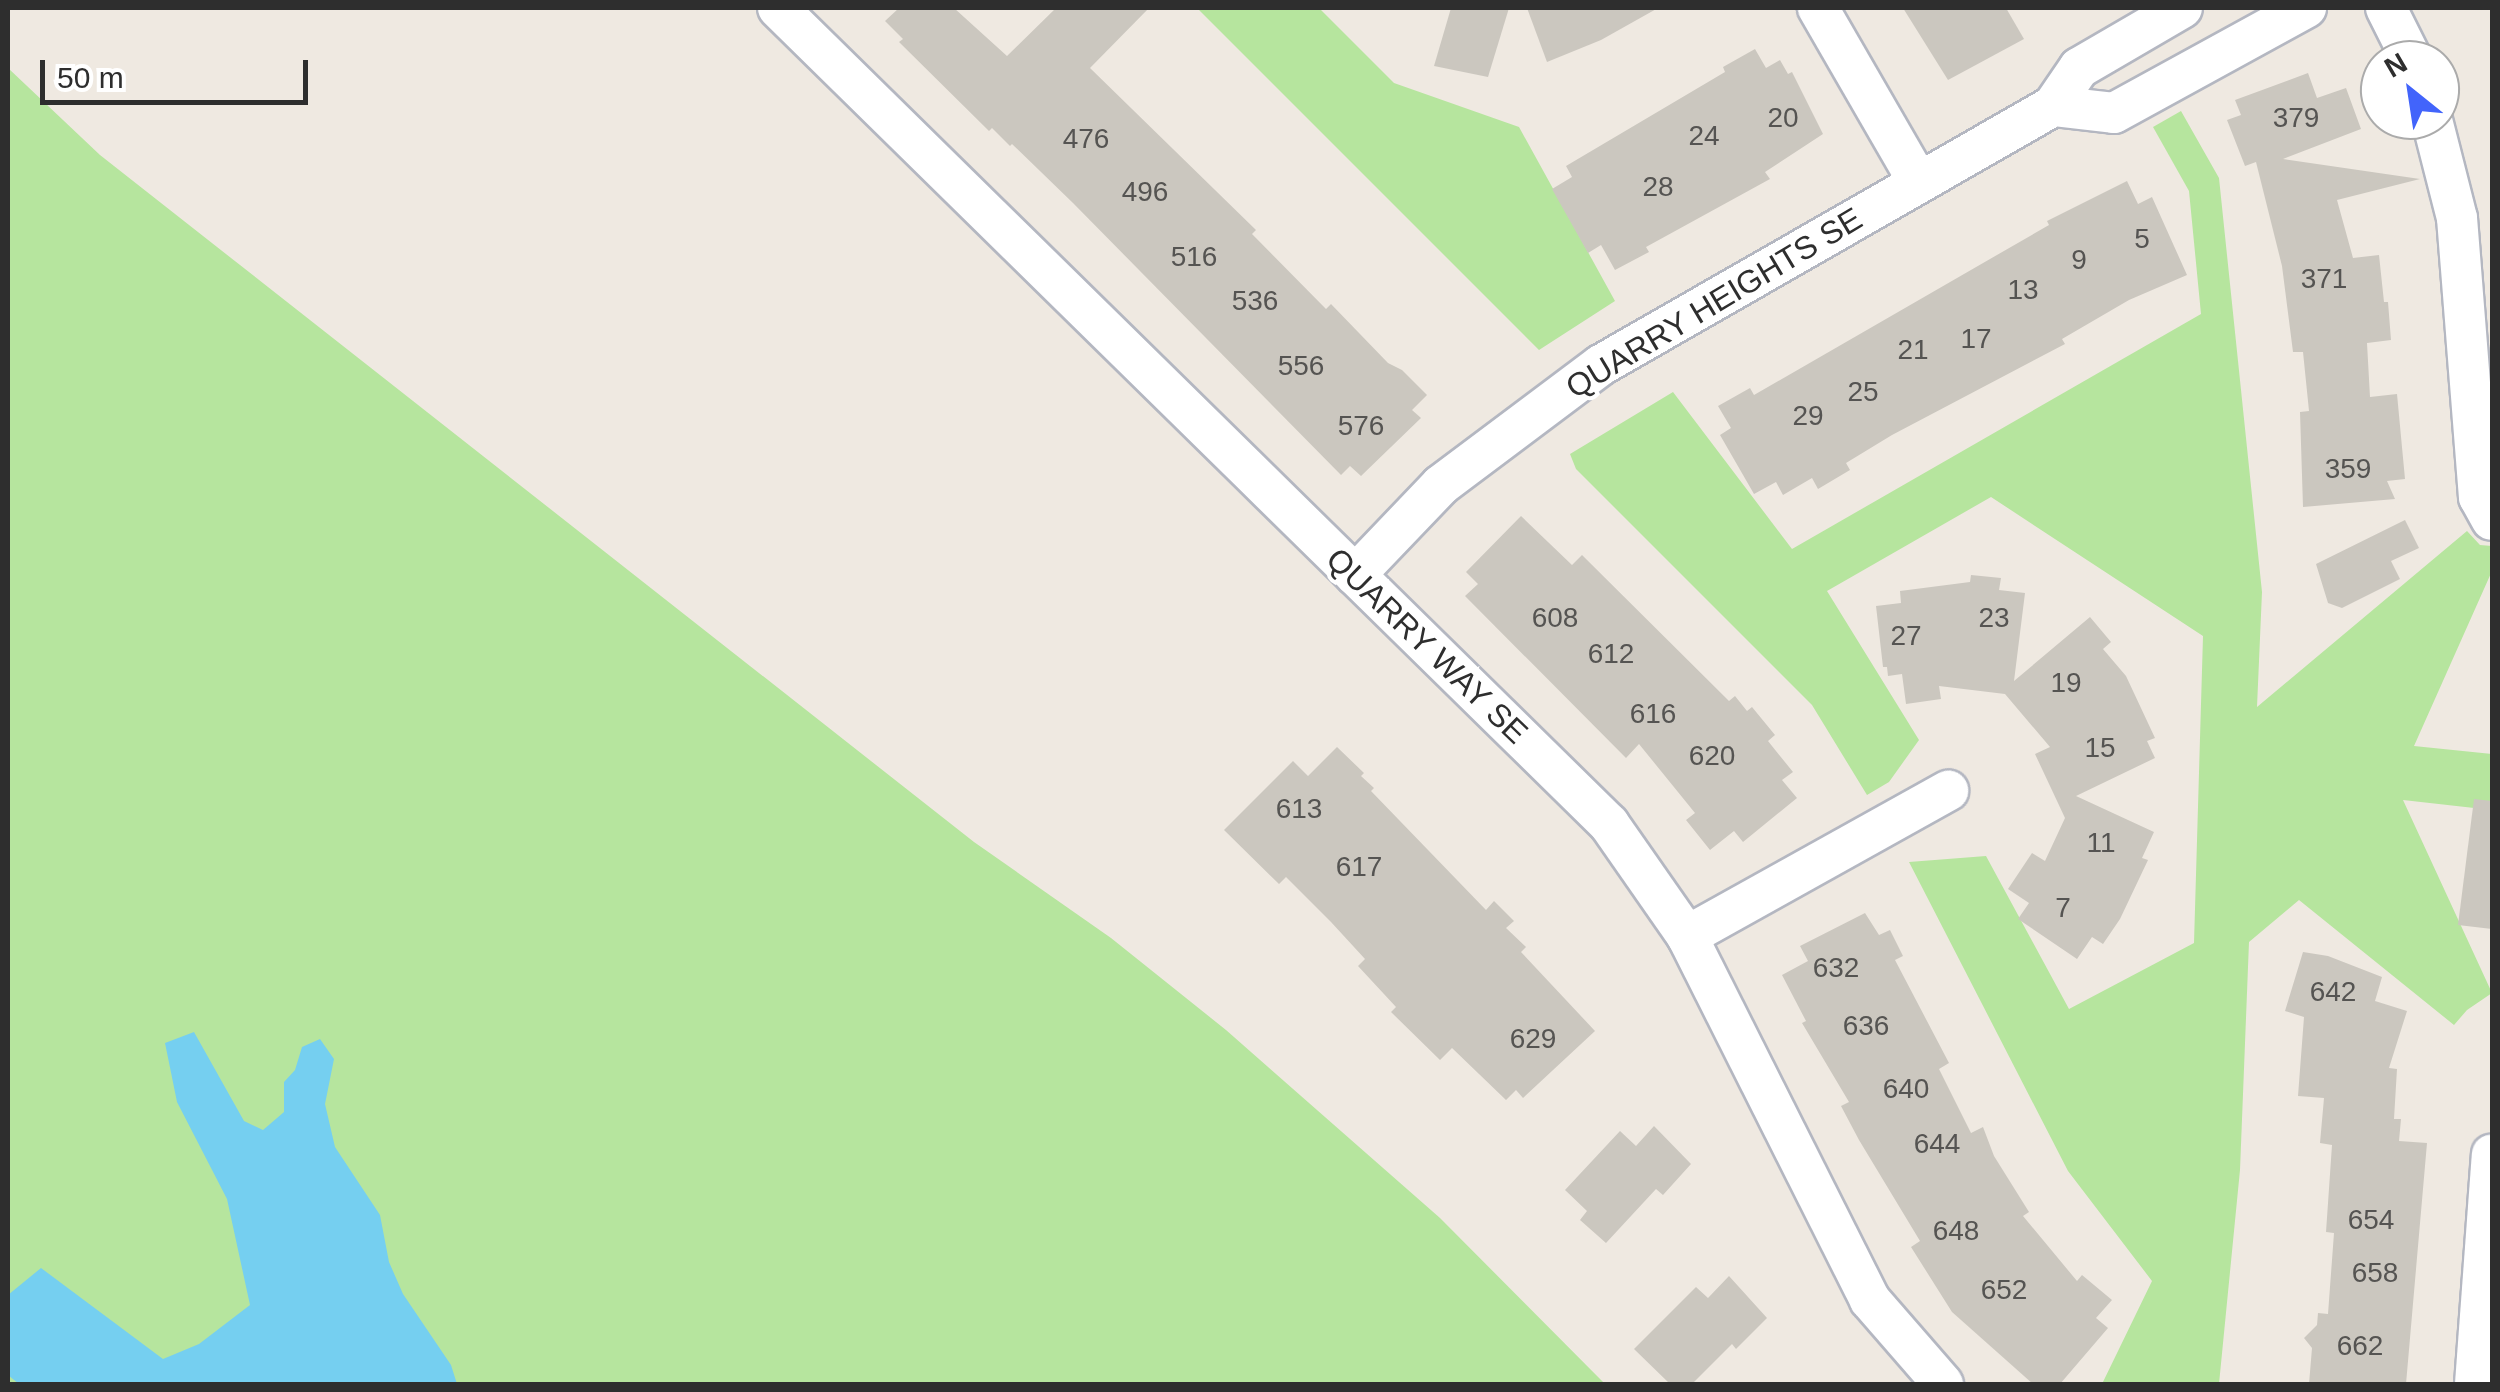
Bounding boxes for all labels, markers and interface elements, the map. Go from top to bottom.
scale bar [45,40,312,102]
north arrow [2360,40,2460,140]
text: N [2379,47,2412,84]
text: 50 m [57,61,124,94]
house number: 20 [1767,101,1799,135]
house number: 379 [2273,101,2319,135]
house number: 24 [1688,119,1720,153]
house number: 476 [1063,122,1109,156]
house number: 28 [1642,170,1674,204]
house number: 496 [1122,175,1168,209]
street label: QUARRY HEIGHTS SE [1559,199,1869,407]
house number: 5 [2134,222,2150,256]
house number: 516 [1171,240,1217,274]
house number: 9 [2071,243,2087,277]
house number: 371 [2301,262,2347,296]
house number: 13 [2007,273,2039,307]
house number: 536 [1232,284,1278,318]
house number: 17 [1960,322,1992,356]
house number: 21 [1897,333,1929,367]
house number: 556 [1278,349,1324,383]
house number: 25 [1847,375,1879,409]
house number: 29 [1792,399,1824,433]
house number: 576 [1338,409,1384,443]
house number: 359 [2325,452,2371,486]
street label: QUARRY WAY SE [1318,540,1536,752]
house number: 608 [1532,601,1578,635]
house number: 23 [1978,601,2010,635]
house number: 27 [1890,619,1922,653]
house number: 612 [1588,637,1634,671]
house number: 19 [2050,666,2082,700]
house number: 616 [1630,697,1676,731]
house number: 15 [2084,731,2116,765]
house number: 620 [1689,739,1735,773]
house number: 613 [1276,792,1322,826]
house number: 11 [2086,826,2116,860]
house number: 617 [1336,850,1382,884]
house number: 7 [2055,891,2071,925]
house number: 632 [1813,951,1859,985]
house number: 642 [2310,975,2356,1009]
house number: 636 [1843,1009,1889,1043]
house number: 629 [1510,1022,1556,1056]
house number: 640 [1883,1072,1929,1106]
house number: 644 [1914,1127,1960,1161]
house number: 654 [2348,1203,2394,1237]
house number: 648 [1933,1214,1979,1248]
house number: 658 [2352,1256,2398,1290]
house number: 652 [1981,1273,2027,1307]
house number: 662 [2337,1329,2383,1363]

